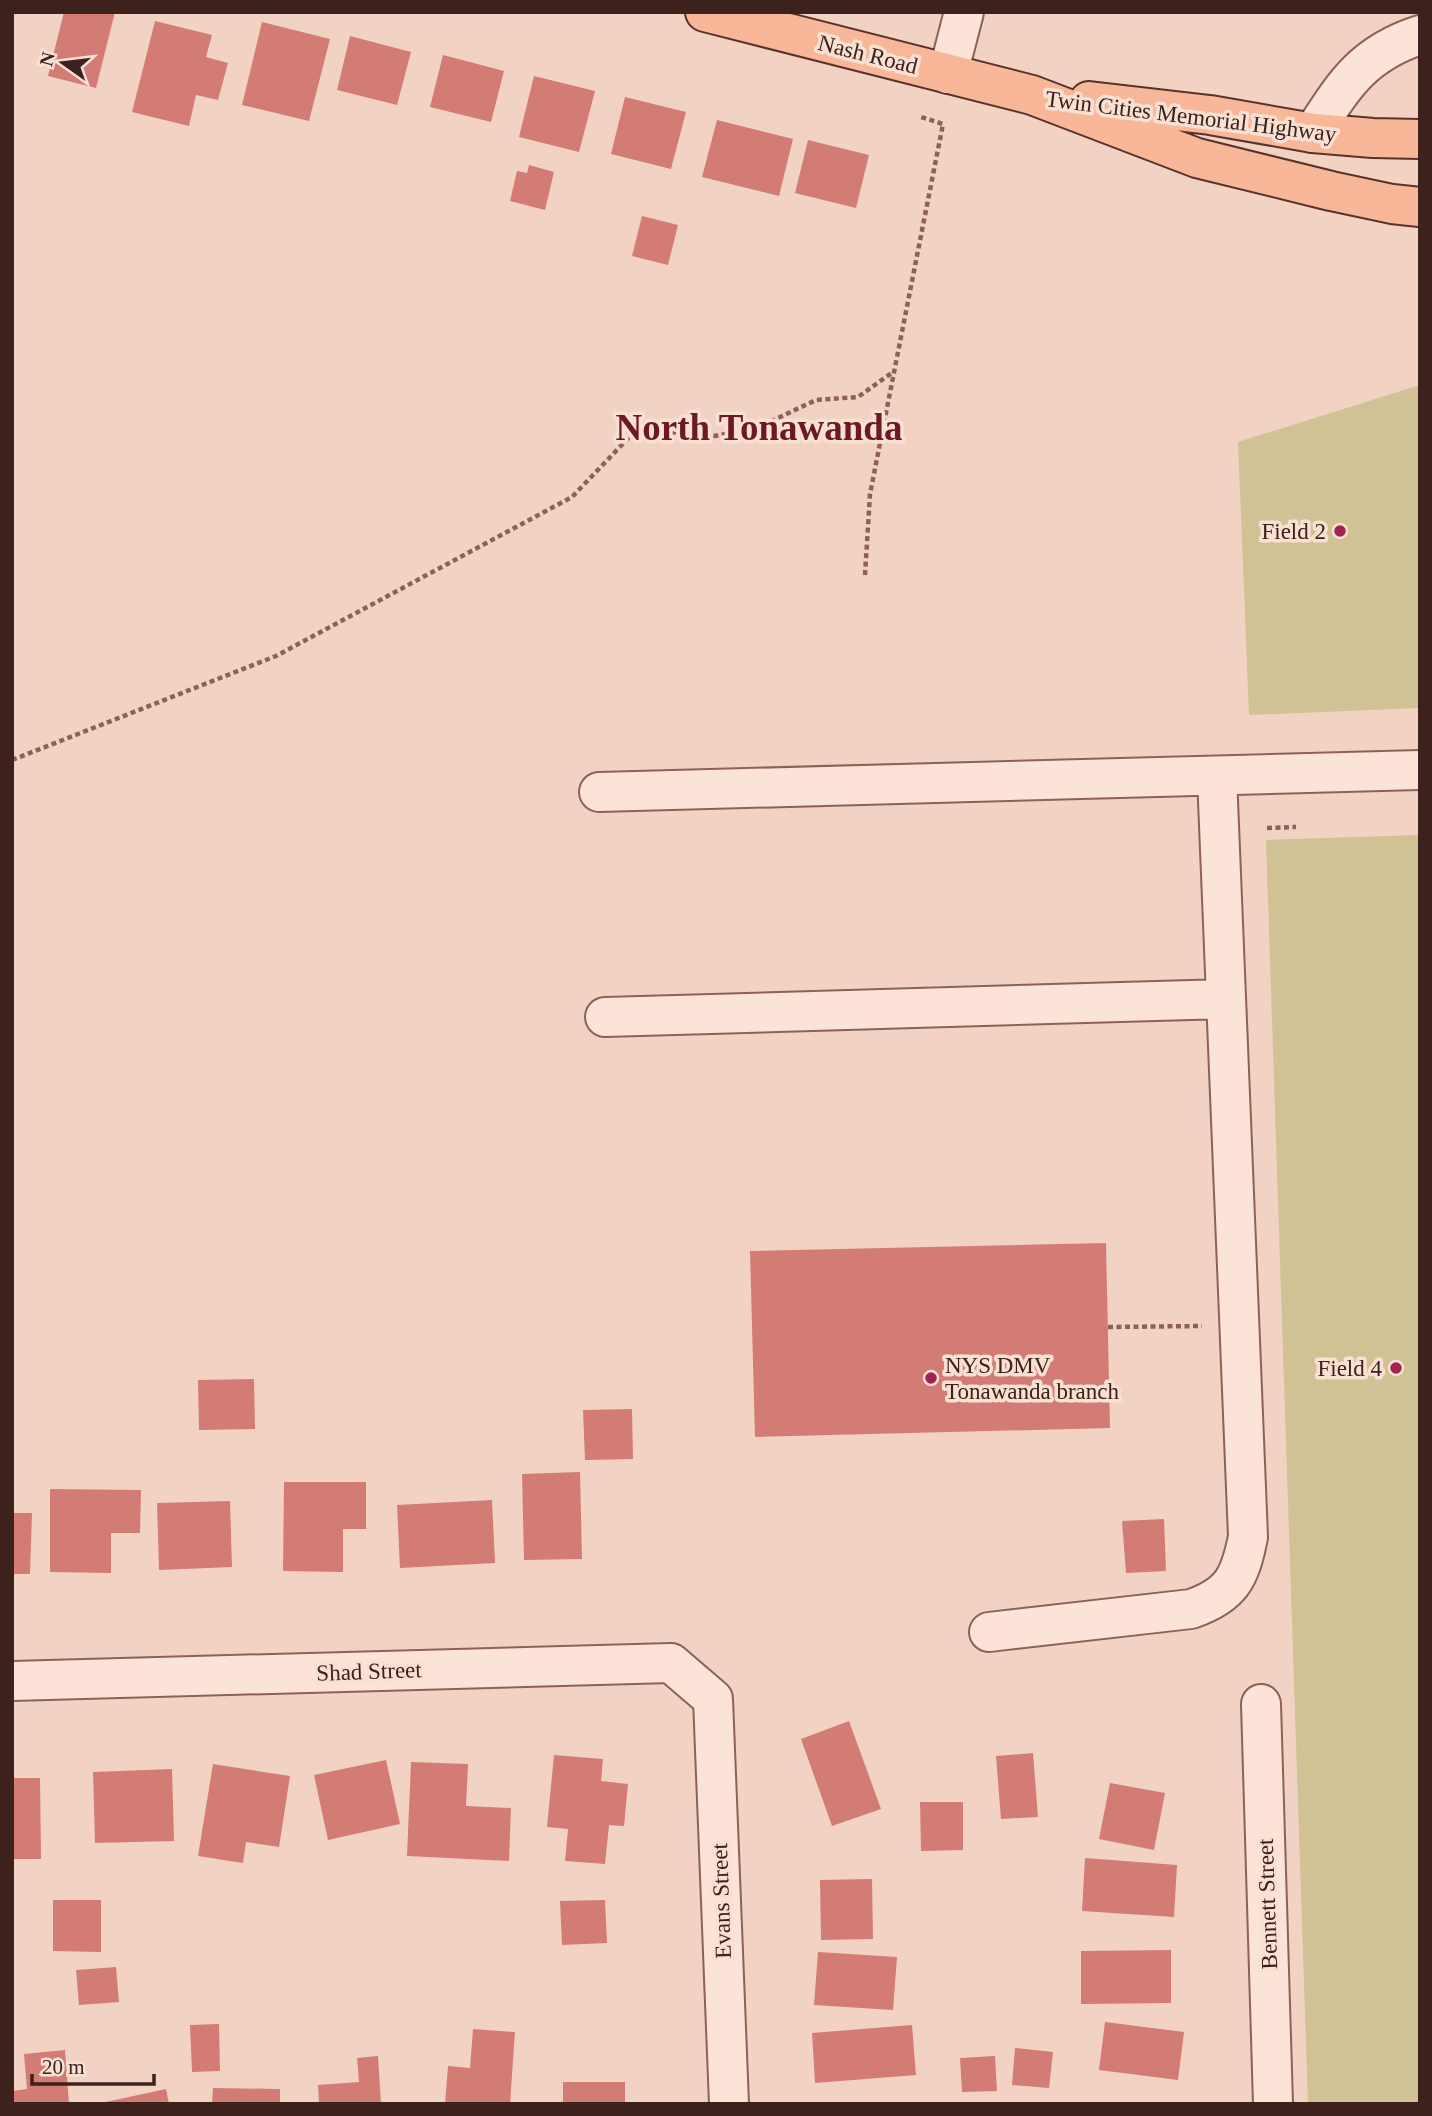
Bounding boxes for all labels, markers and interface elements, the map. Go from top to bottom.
north arrow [28,28,98,98]
street label: Nash Road [816,30,921,79]
text: N [35,50,59,68]
street label: Twin Cities Memorial Highway [1044,86,1338,147]
district label: North Tonawanda [616,407,902,448]
place label: Field 2 [1261,519,1326,544]
marker: Field 2 [1332,523,1348,539]
place label: NYS DMV Tonawanda branch [945,1353,1120,1404]
place label: Field 4 [1317,1356,1382,1381]
marker: Field 4 [1388,1360,1404,1376]
marker: NYS DMV Tonawanda branch [923,1370,939,1386]
street label: Shad Street [316,1657,423,1686]
street label: Bennett Street [1253,1838,1282,1970]
street label: Evans Street [707,1842,736,1959]
scale bar [32,2042,154,2086]
text: 20 m [42,2055,85,2079]

